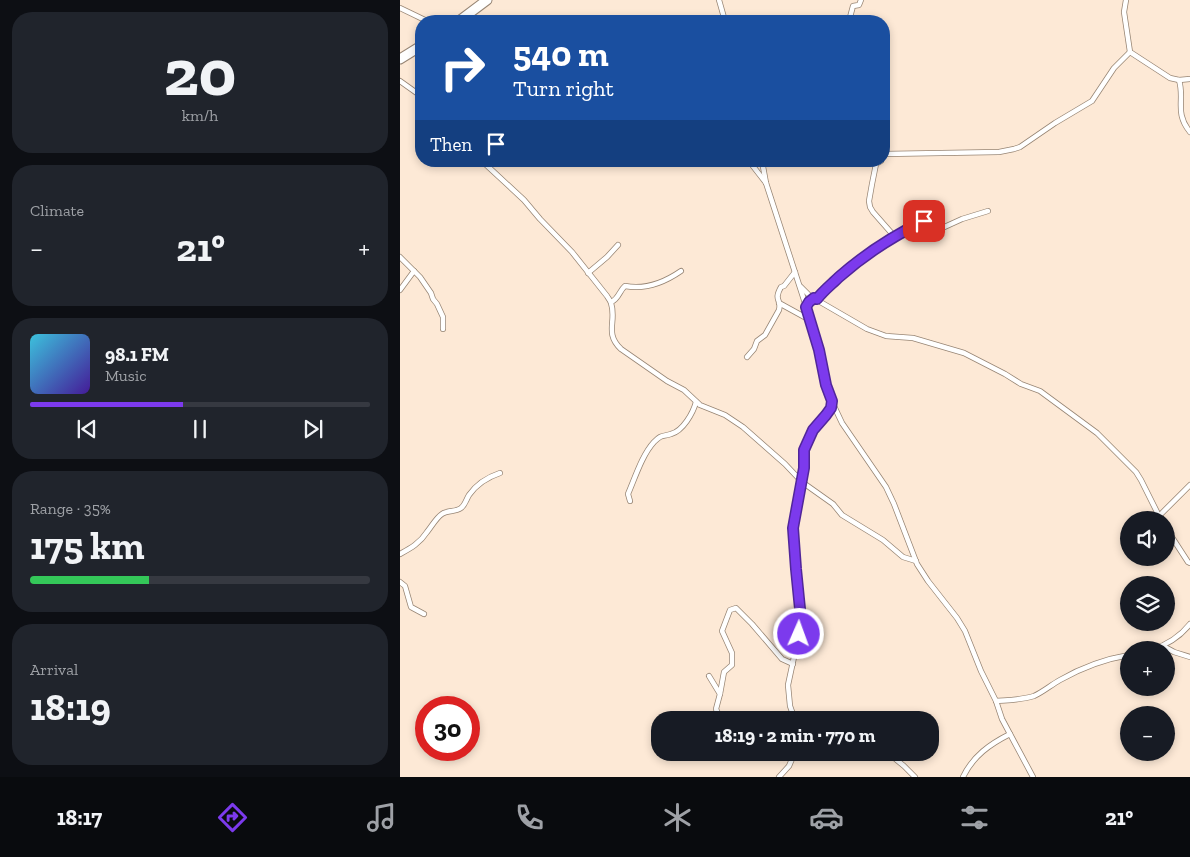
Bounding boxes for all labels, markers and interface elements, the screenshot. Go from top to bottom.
text: 540 m [513,33,609,75]
text: 20 [164,34,236,112]
icon: right [430,35,495,100]
text: Turn right [513,75,614,102]
text: km/h [182,106,218,125]
icon: arrive [482,130,510,158]
text: Then [430,133,472,156]
pin [903,200,945,242]
text: Climate [30,201,84,220]
icon: arrive [910,207,938,235]
text: 21° [176,225,225,271]
text: − [30,232,43,265]
text: + [358,232,370,265]
text: 98.1 FM [105,343,169,366]
text: Music [105,366,147,385]
icon: previous [73,415,101,443]
icon: pause [186,415,214,443]
icon: next [299,415,327,443]
text: Range · 35% [30,499,111,518]
map controls [1120,511,1175,761]
button: sound [1120,511,1175,566]
text: 175 km [30,523,145,569]
button: layers [1120,576,1175,631]
position arrow [772,607,824,659]
button: + [1120,641,1175,696]
text: Arrival [30,660,78,679]
text: 18:19 [30,684,111,730]
speed limit sign: 30 [415,696,480,761]
button: − [1120,706,1175,761]
text: 18:19 · 2 min · 770 m [715,724,875,747]
icon: directions [215,800,250,835]
icon: music [364,800,399,835]
icon: phone [512,800,547,835]
icon: climate [660,800,695,835]
icon: car [809,800,844,835]
icon: filters [957,800,992,835]
text: 18:17 [57,804,102,831]
text: 21° [1105,804,1133,831]

